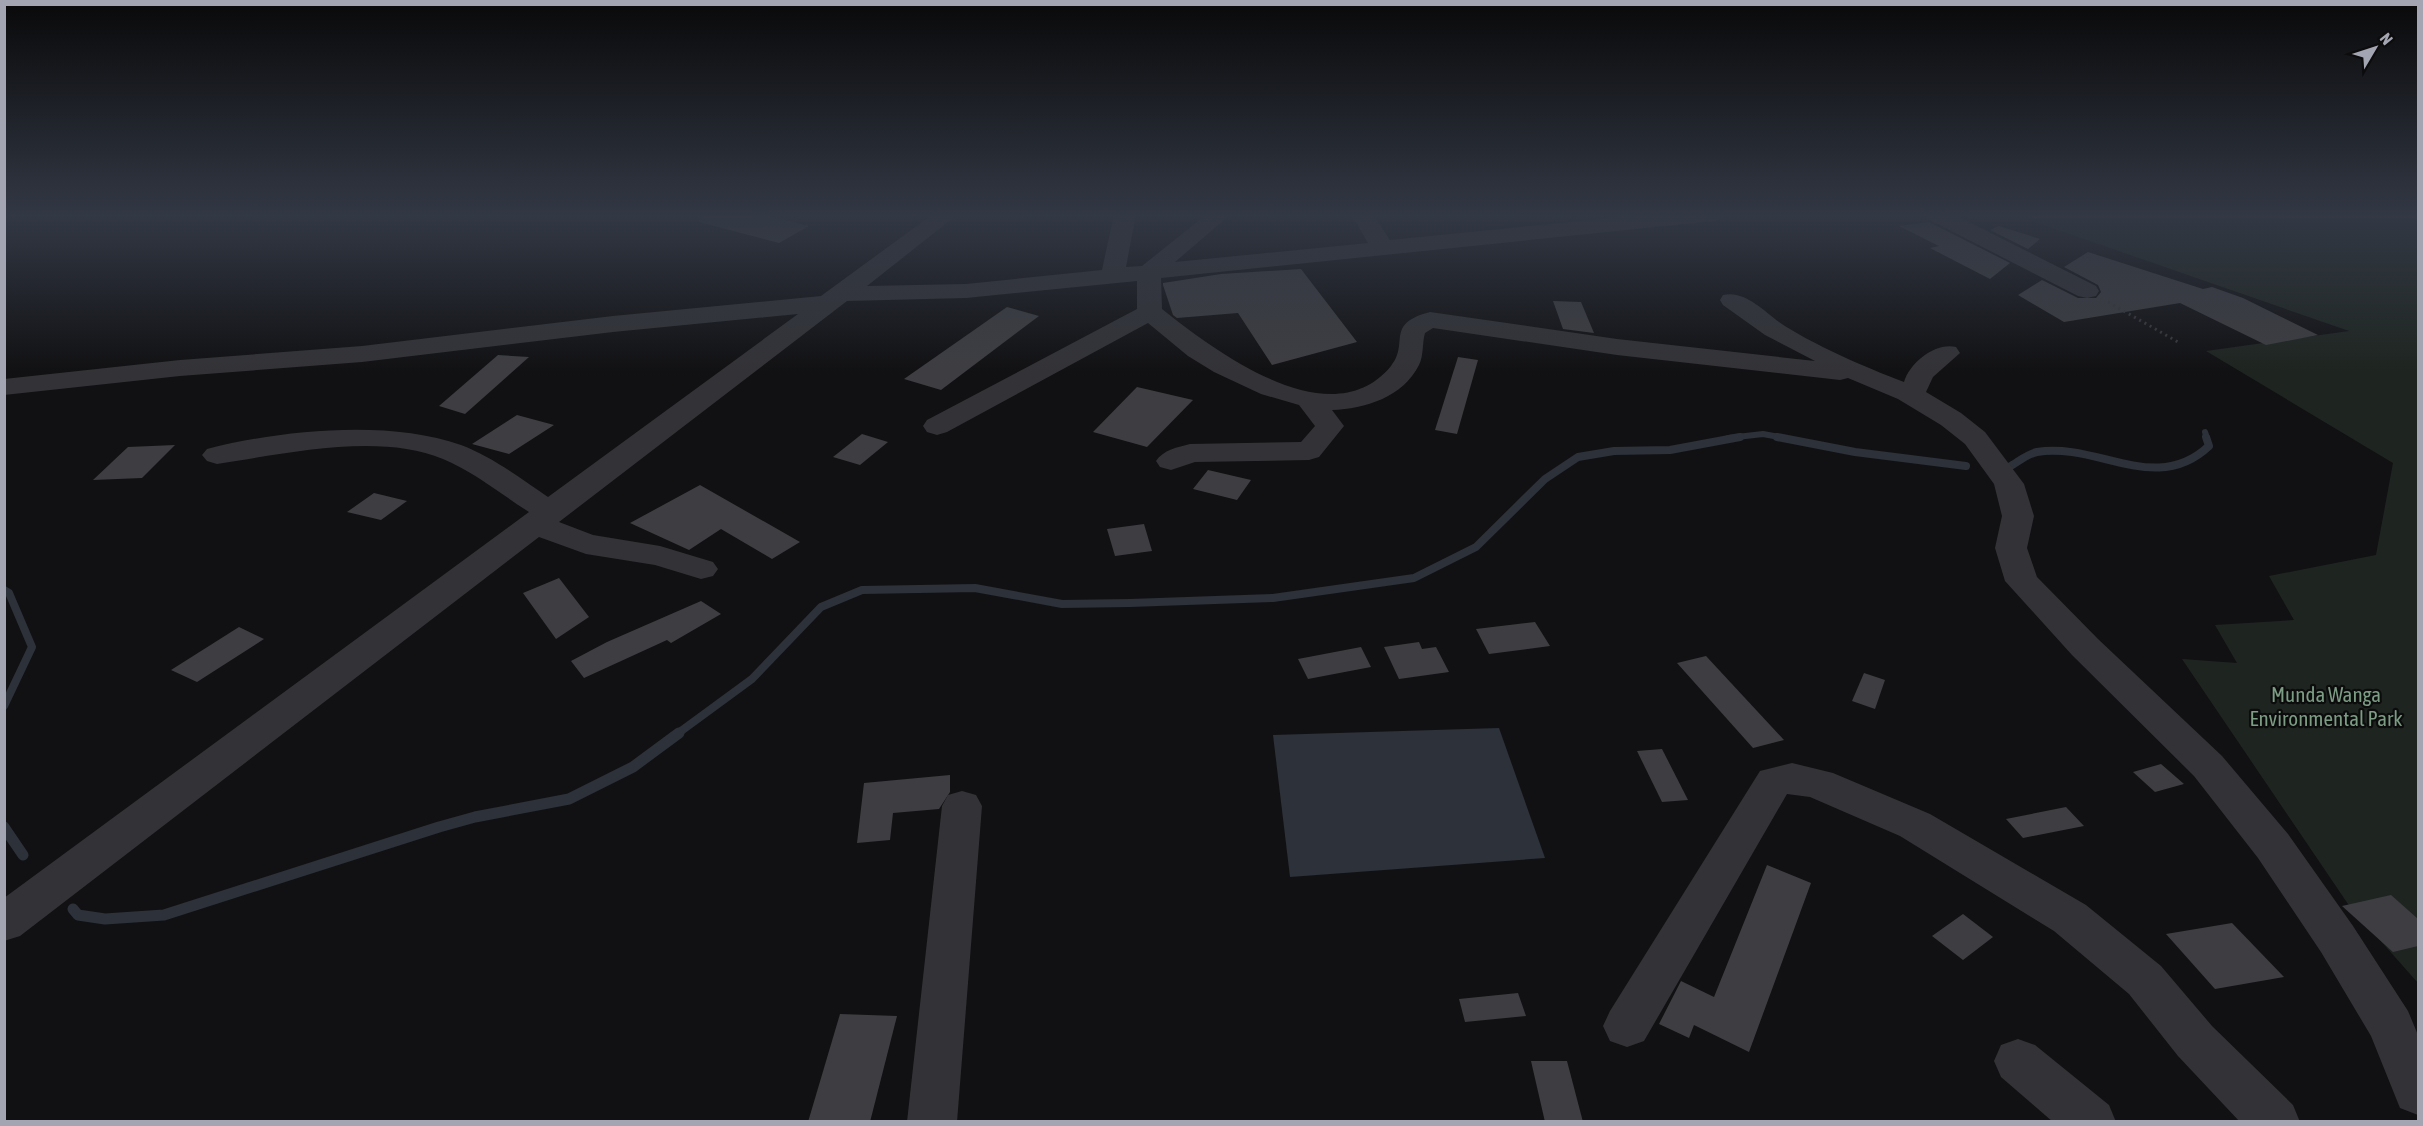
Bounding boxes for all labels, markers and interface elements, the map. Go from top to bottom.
north arrow [2345,18,2405,78]
text: N [2377,29,2397,48]
park label: Munda Wanga Environmental Park [2249,682,2403,730]

